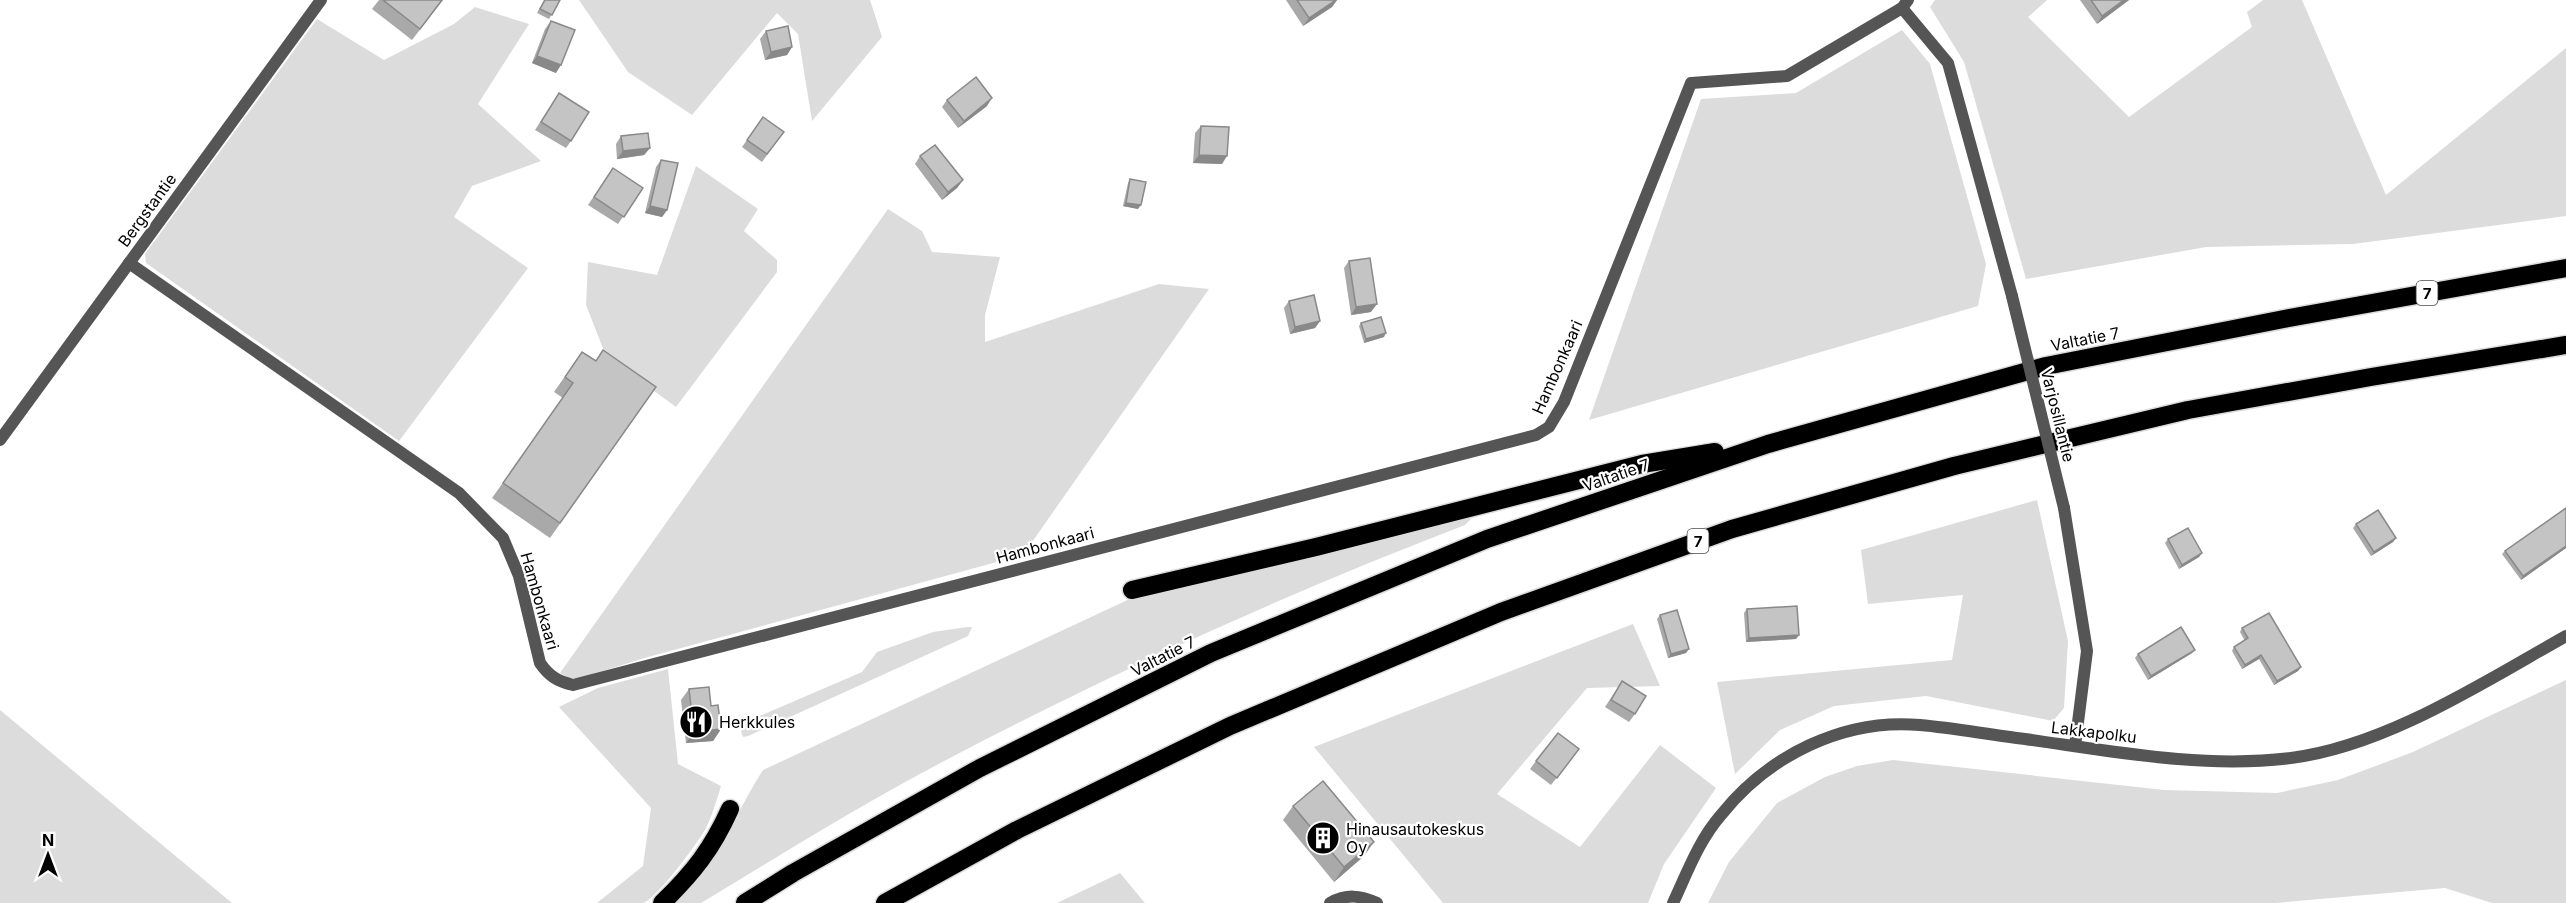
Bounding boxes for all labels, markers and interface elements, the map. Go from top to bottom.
street label: Bergstantie [114,169,180,251]
road number: 7 [2416,281,2438,305]
street label: Hambonkaari [1527,317,1587,417]
street label: Valtatie 7 [2049,323,2121,355]
street label: Varjosillantie [2037,366,2079,464]
street label: Valtatie 7 [1580,454,1652,496]
street label: Hambonkaari [994,522,1096,568]
road number: 7 [1688,529,1708,553]
street label: Hambonkaari [517,550,563,652]
street label: Valtatie 7 [1127,631,1199,681]
restaurant icon: Herkkules [678,704,714,740]
place label: Herkkules [719,712,795,732]
street label: Lakkapolku [2050,717,2138,747]
place label: Hinausautokeskus Oy [1346,819,1484,857]
building icon: Hinausautokeskus Oy [1305,820,1341,856]
north arrow [18,825,78,885]
text: N [42,830,54,850]

